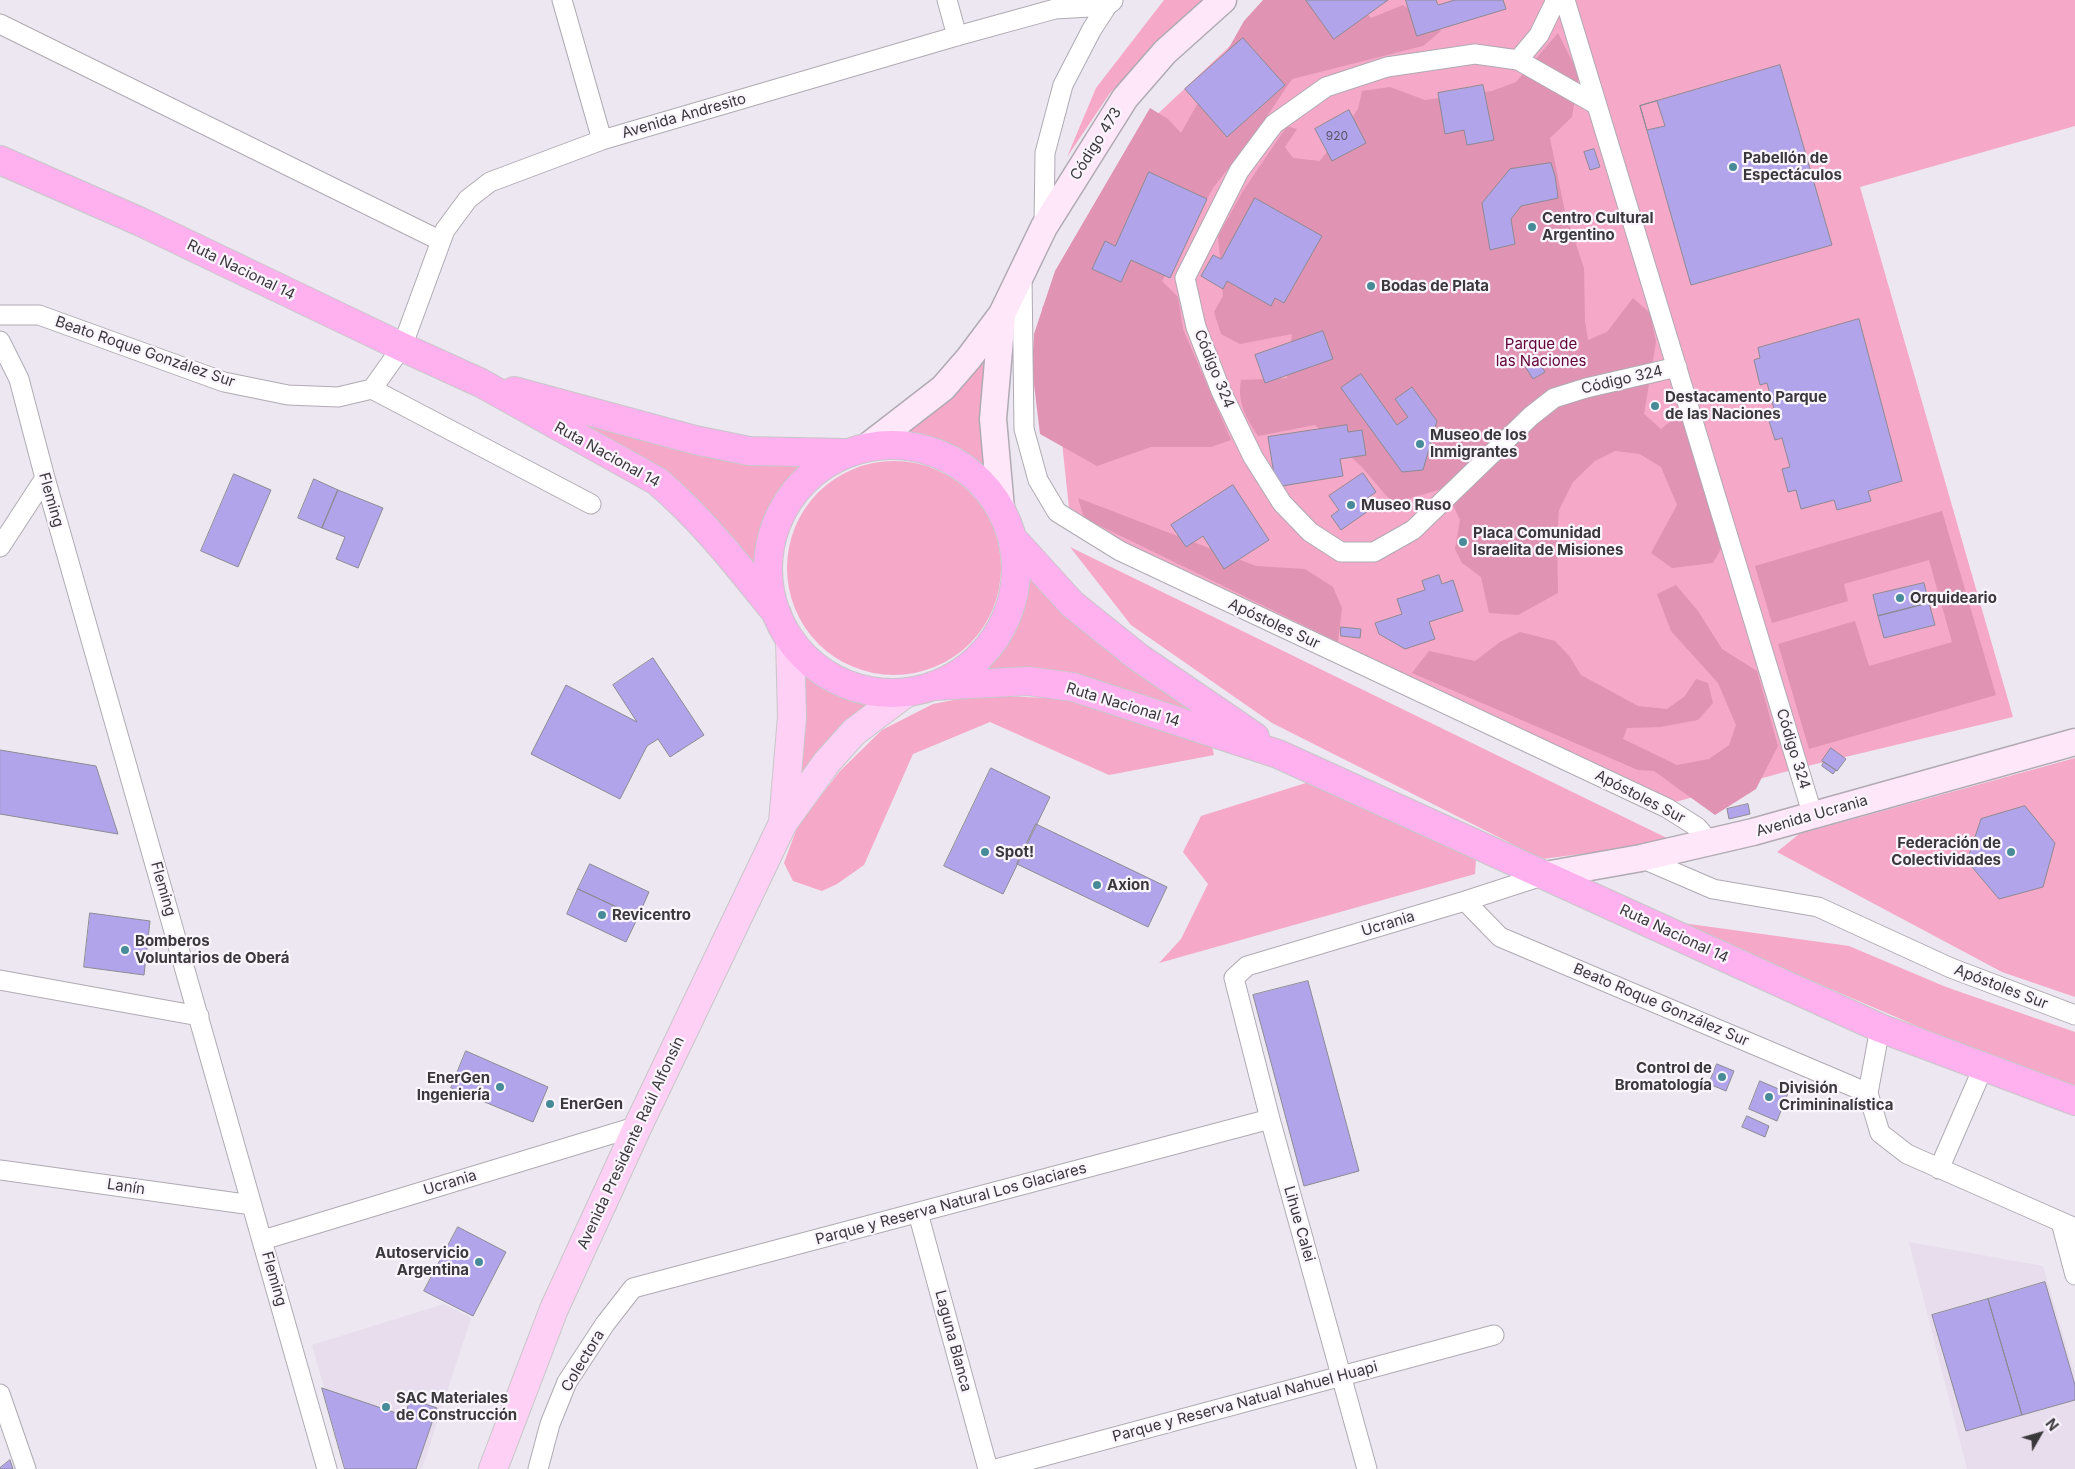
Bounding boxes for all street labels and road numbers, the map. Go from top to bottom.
street label: Avenida Andresito [620,90,748,142]
street label: Código 473 [1067,104,1125,184]
street label: Ruta Nacional 14 [184,236,298,304]
street label: Beato Roque González Sur [53,313,237,391]
street label: Código 324 [1190,327,1238,411]
street label: Código 324 [1580,362,1664,398]
street label: Ruta Nacional 14 [551,419,663,491]
street label: Fleming [35,471,67,529]
street label: Apóstoles Sur [1225,595,1323,653]
street label: Ruta Nacional 14 [1064,679,1182,731]
street label: Código 324 [1772,707,1814,791]
street label: Apóstoles Sur [1592,767,1688,827]
street label: Avenida Ucrania [1754,791,1870,841]
street label: Fleming [147,860,179,918]
street label: Ruta Nacional 14 [1617,901,1731,967]
street label: Ucrania [1359,907,1417,941]
street label: Beato Roque González Sur [1570,960,1752,1050]
street label: Apóstoles Sur [1952,961,2050,1013]
street label: Avenida Presidente Raúl Alfonsín [574,1034,688,1252]
street label: Parque y Reserva Natural Los Glaciares [814,1159,1088,1249]
street label: Ucrania [421,1166,479,1200]
street label: Lanín [106,1175,146,1199]
street label: Lihue Calei [1280,1184,1318,1264]
street label: Fleming [258,1250,290,1308]
street label: Laguna Blanca [931,1288,975,1394]
street label: Colectora [558,1327,608,1395]
street label: Parque y Reserva Natual Nahuel Huapi [1110,1358,1380,1446]

